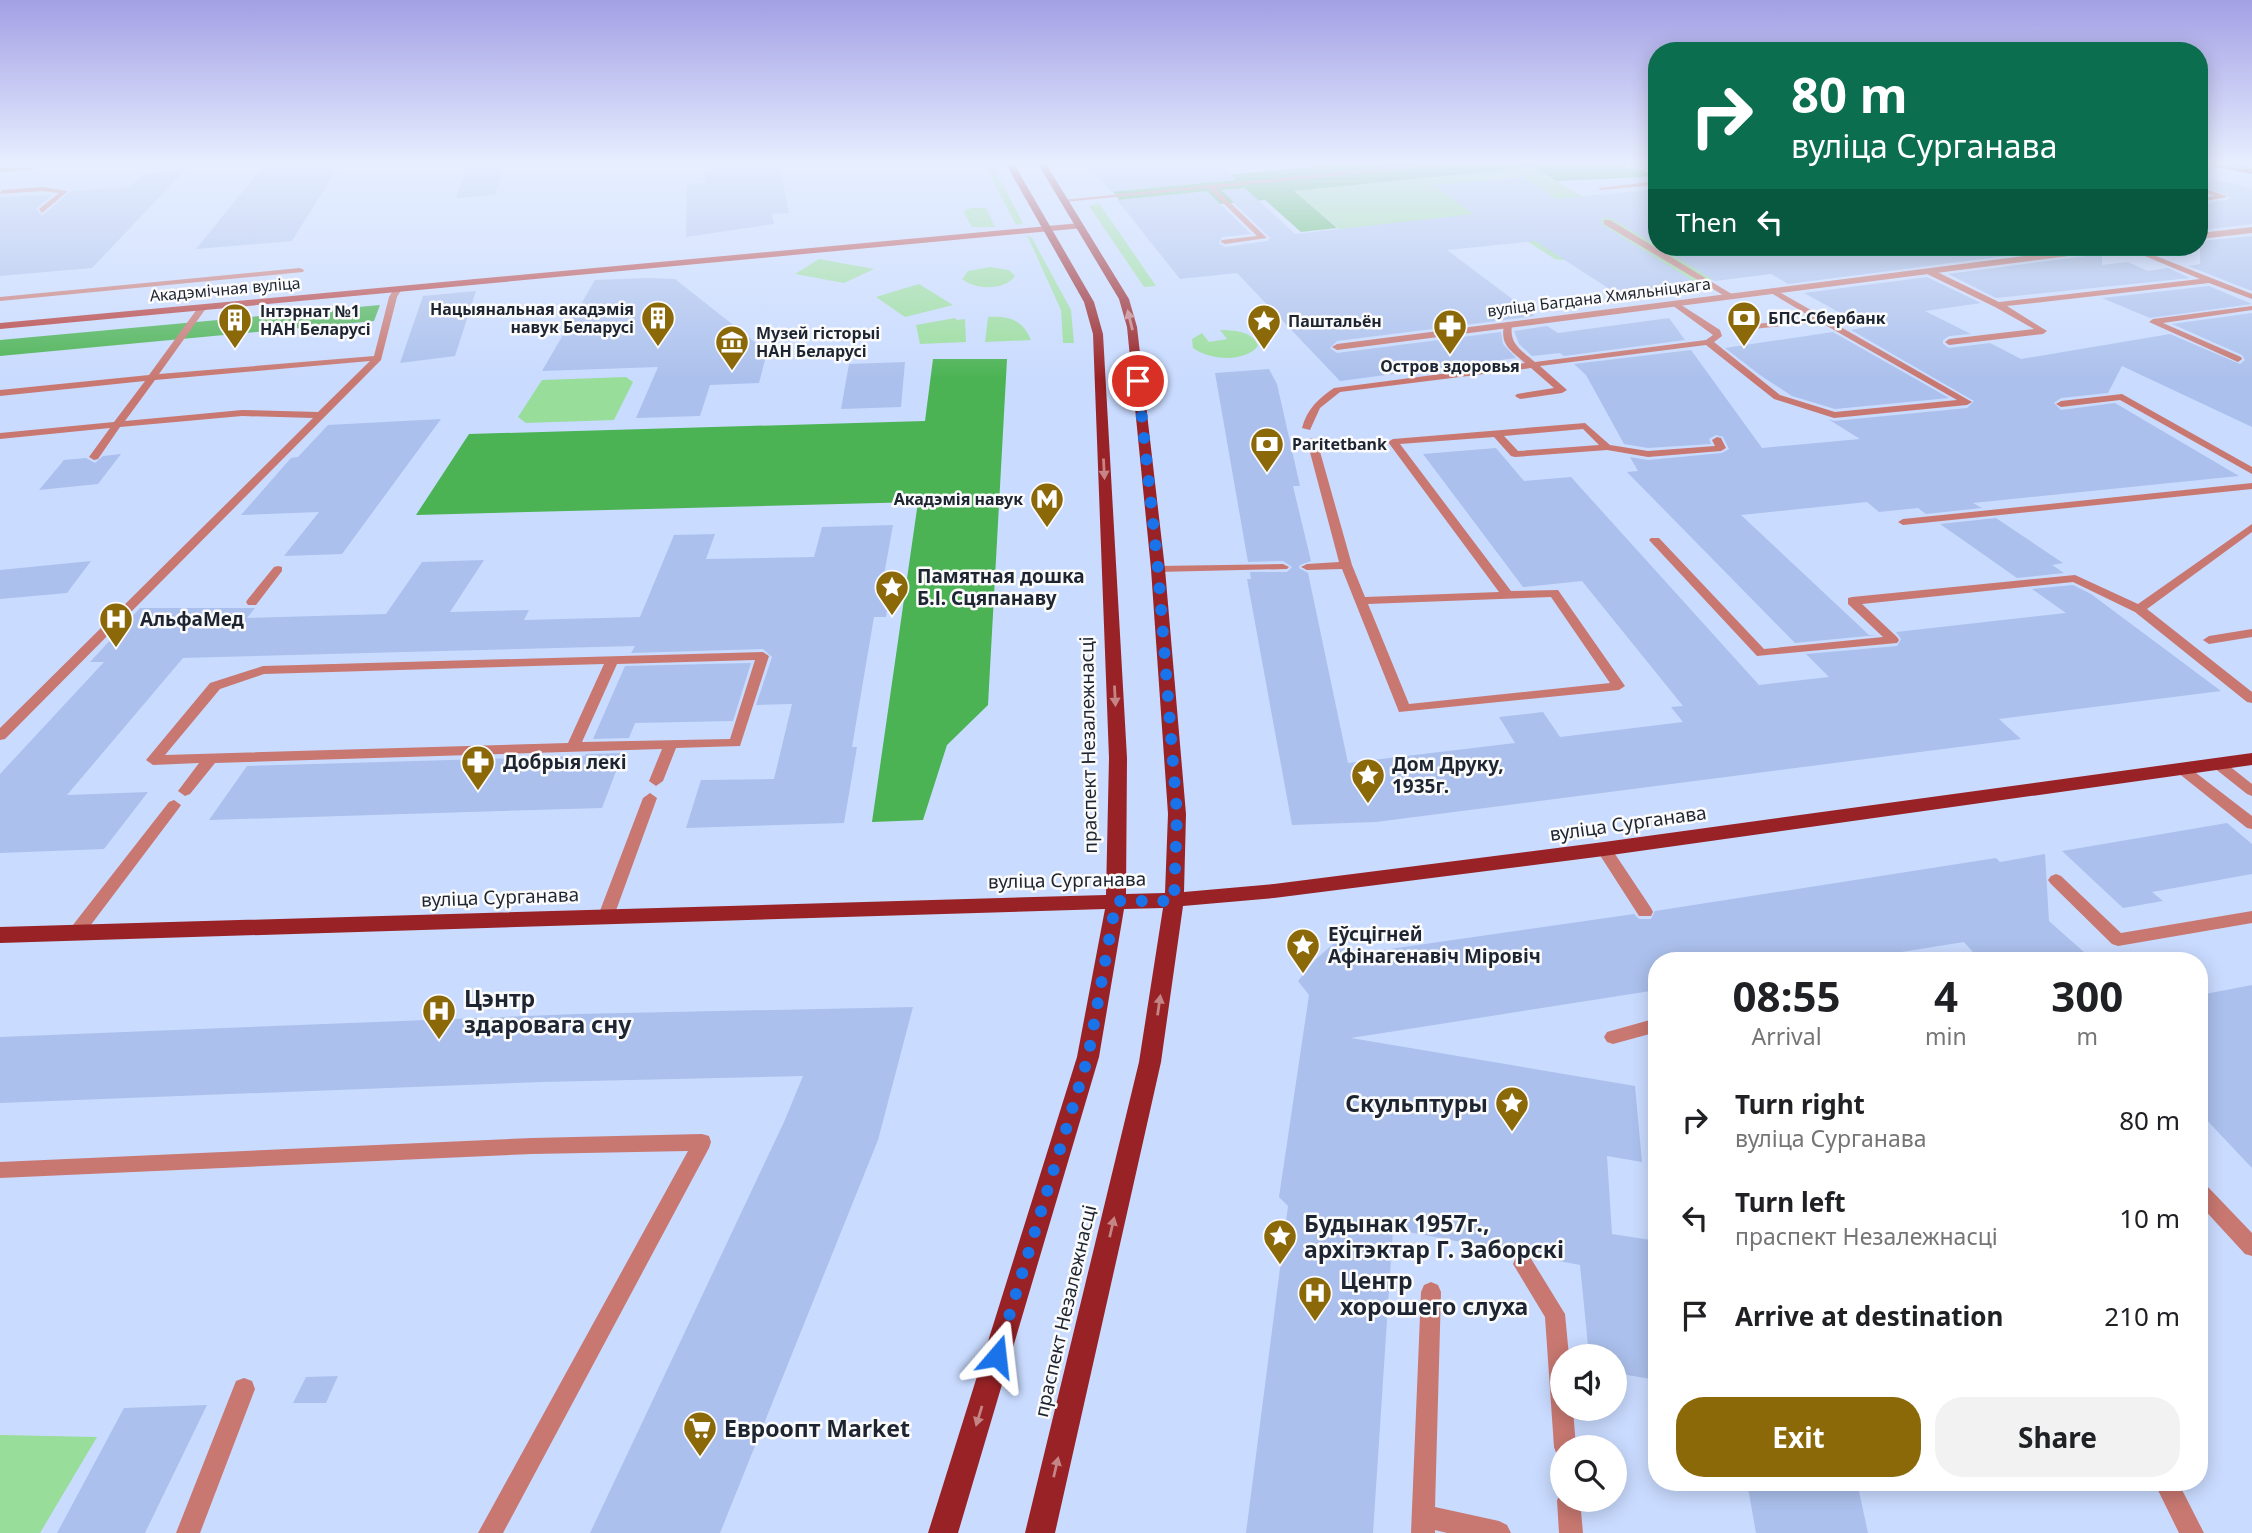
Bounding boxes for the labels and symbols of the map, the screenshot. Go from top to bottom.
street label: Акадэмічная вуліца [149,271,301,307]
street label: вуліца Багдана Хмяльніцкага [1486,272,1712,322]
place label: Нацыянальная акадэмія навук Беларусі [430,298,634,338]
building icon: Нацыянальная акадэмія навук Беларусі [639,299,677,348]
bank icon: БПС-Сбербанк [1725,299,1763,348]
place label: Інтэрнат №1 НАН Беларусі [260,300,371,340]
building icon: Інтэрнат №1 НАН Беларусі [216,301,254,350]
place icon: Паштальён [1245,302,1283,351]
pharmacy icon: Остров здоровья [1431,307,1469,356]
place label: БПС-Сбербанк [1768,307,1886,329]
one-way arrow [1124,309,1135,331]
place label: Паштальён [1288,310,1382,332]
place label: Музей гісторыі НАН Беларусі [756,322,880,362]
museum icon: Музей гісторыі НАН Беларусі [713,323,751,372]
pin [1108,351,1168,411]
place label: Остров здоровья [1380,355,1520,377]
bank icon: Paritetbank [1248,425,1286,474]
place label: Paritetbank [1292,433,1387,455]
one-way arrow [1099,458,1110,480]
metro station icon: Акадэмія навук [1028,480,1066,529]
place label: Акадэмія навук [894,488,1023,510]
place label: Памятная дошка Б.І. Сцяпанаву [917,563,1085,611]
place icon: Памятная дошка Б.І. Сцяпанаву [873,568,911,617]
hospital icon: АльфаМед [97,600,135,649]
place label: АльфаМед [140,606,244,632]
street label: праспект Незалежнасці [1073,636,1103,854]
one-way arrow [1109,685,1120,707]
pharmacy icon: Добрыя лекі [459,743,497,792]
place label: Добрыя лекі [503,749,627,775]
place label: Дом Друку, 1935г. [1392,751,1504,799]
place icon: Дом Друку, 1935г. [1349,756,1387,805]
street label: вуліца Сурганава [1548,799,1708,847]
street label: вуліца Сурганава [988,866,1146,894]
street label: вуліца Сурганава [420,881,580,913]
place label: Еўсцігней Афінагенавіч Міровіч [1328,921,1541,969]
place icon: Еўсцігней Афінагенавіч Міровіч [1284,926,1322,975]
place label: Цэнтр здаровага сну [464,982,632,1040]
hospital icon: Цэнтр здаровага сну [420,992,458,1041]
one-way arrow [1154,994,1165,1016]
place icon: Скульптуры [1493,1084,1531,1133]
place label: Скульптуры [1345,1087,1488,1119]
street label: праспект Незалежнасці [1028,1202,1102,1420]
place label: Будынак 1957г., архітэктар Г. Заборскі [1304,1207,1564,1265]
one-way arrow [1106,1216,1117,1238]
place icon: Будынак 1957г., архітэктар Г. Заборскі [1261,1217,1299,1266]
place label: Центр хорошего слуха [1340,1264,1528,1322]
hospital icon: Центр хорошего слуха [1296,1274,1334,1323]
position arrow [960,1319,1034,1393]
one-way arrow [973,1406,984,1427]
supermarket icon: Евроопт Market [681,1409,719,1458]
place label: Евроопт Market [724,1412,910,1444]
one-way arrow [1051,1455,1062,1477]

